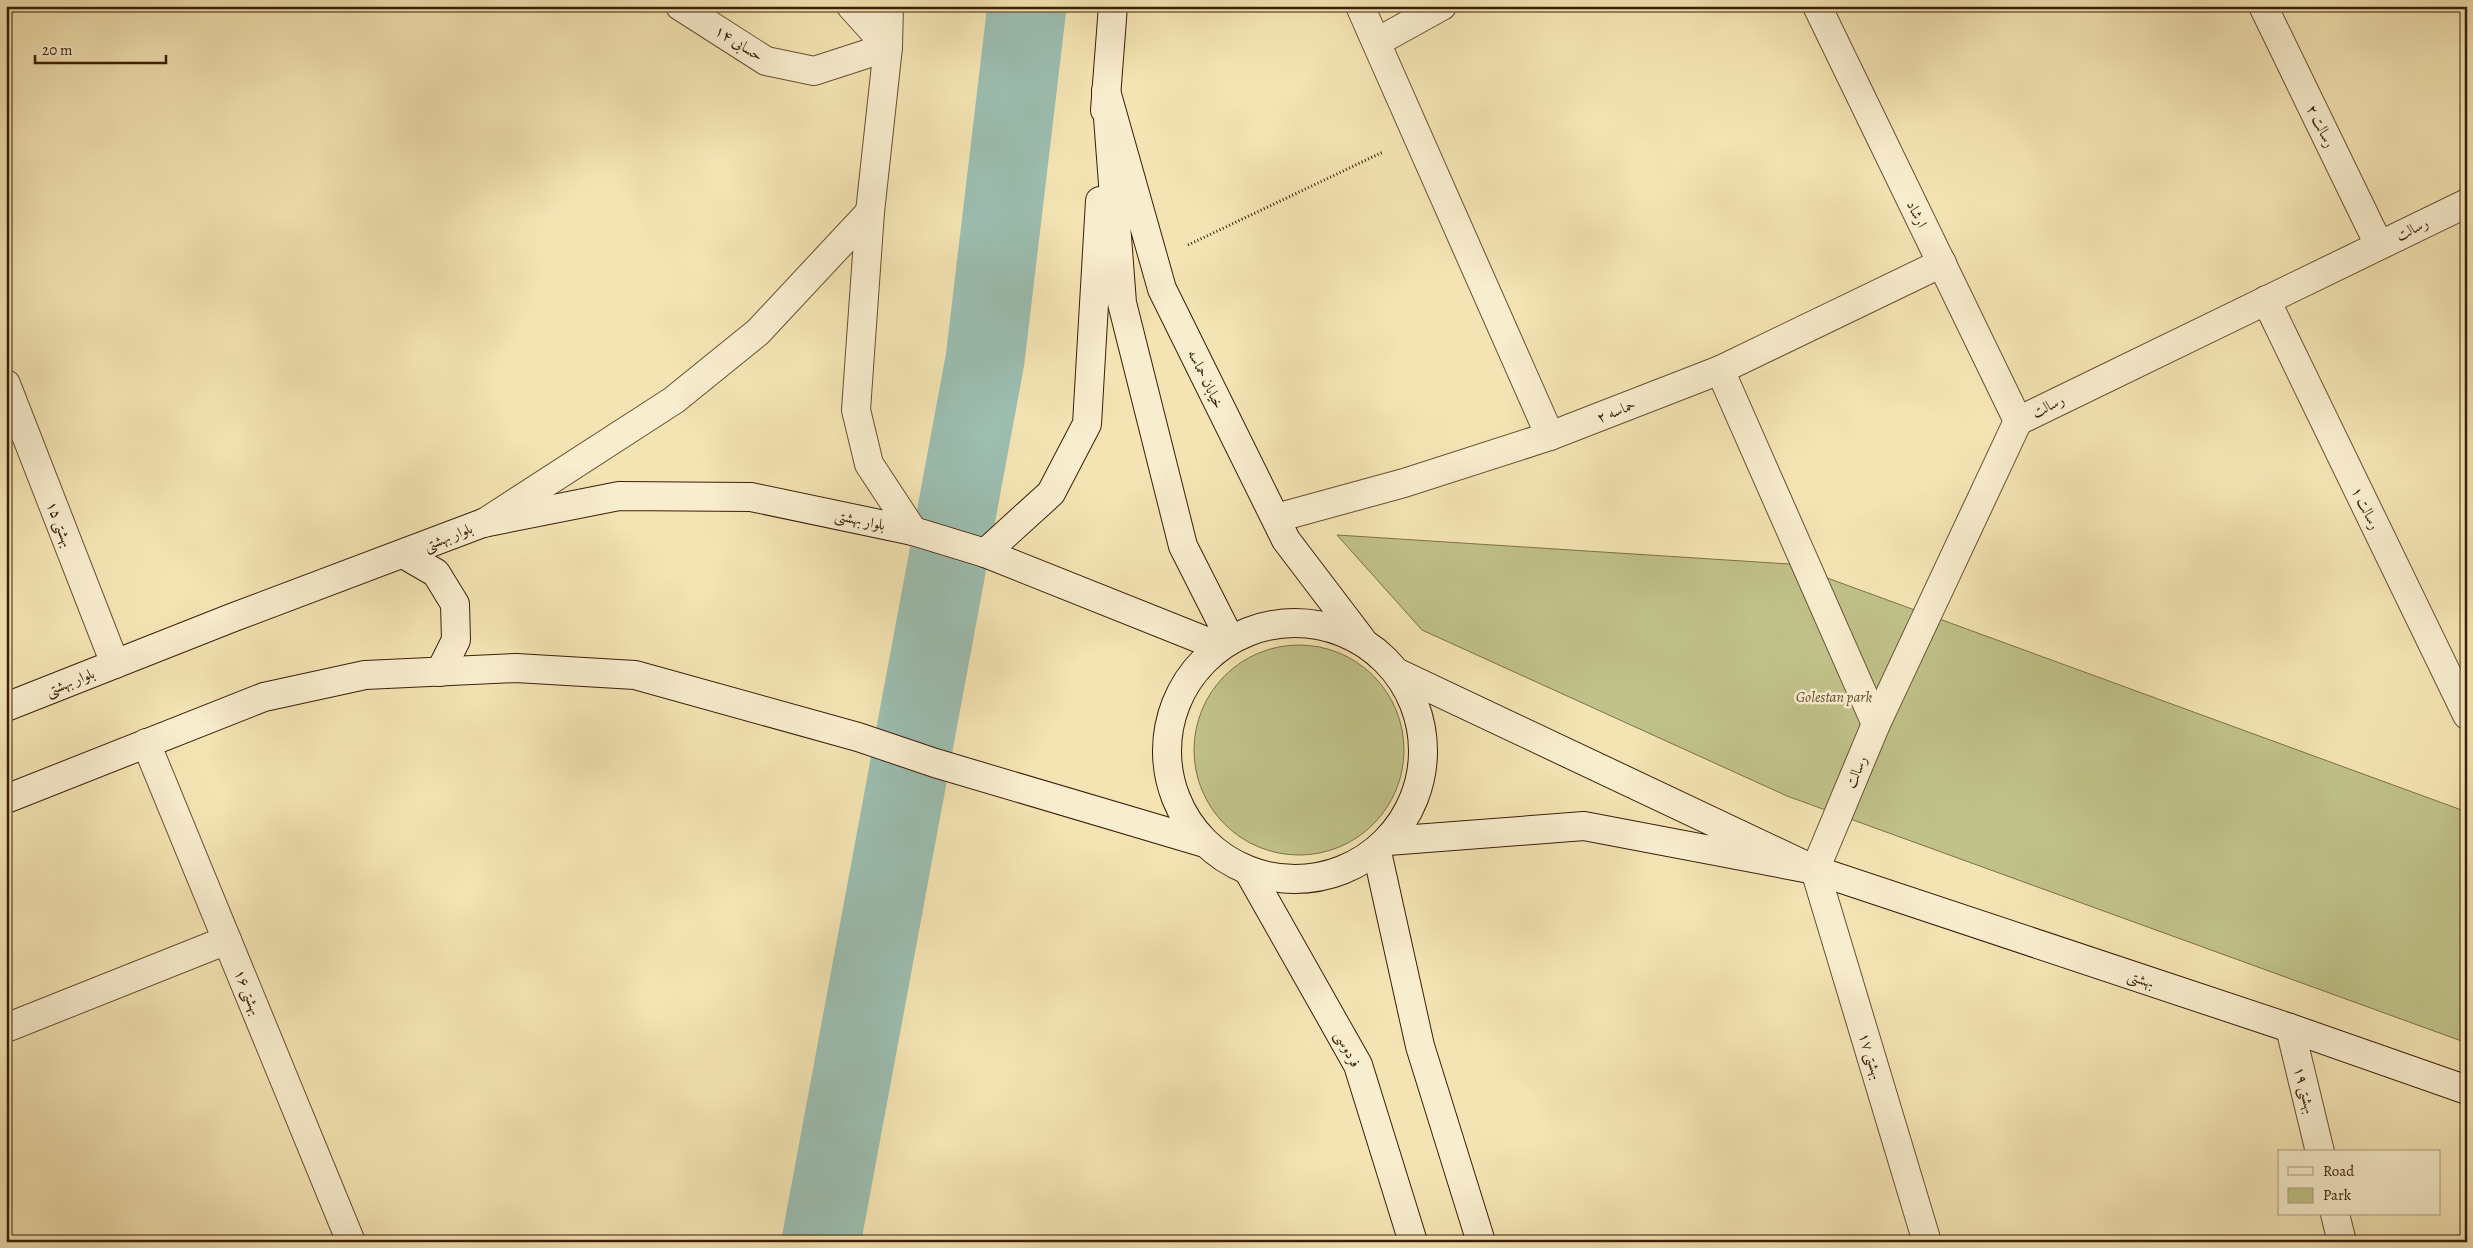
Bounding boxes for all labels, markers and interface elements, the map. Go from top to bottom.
street label: حسابی ۱۴ [711,20,767,66]
scale bar [35,32,166,64]
text: 20 m [42,40,73,60]
street label: رسالت ۲ [2302,101,2340,151]
street label: ارشاد [1902,197,1932,231]
street label: رسالت [2392,213,2432,245]
street label: خیابان حماسه [1183,346,1229,412]
street label: رسالت [2028,390,2068,422]
street label: حماسه ۲ [1594,394,1638,428]
street label: رسالت ۱ [2347,483,2385,533]
street label: بهشتی ۱۵ [41,498,78,550]
street label: بلوار بهشتی [833,505,887,536]
street label: بلوار بهشتی [421,518,476,557]
street label: بلوار بهشتی [43,663,98,702]
park label: Golestan park [1796,687,1873,707]
street label: رسالت [1840,753,1872,791]
street label: بهشتی [2125,965,2157,994]
street label: بهشتی ۱۶ [229,966,266,1018]
street label: فردوسی [1329,1027,1366,1071]
street label: بهشتی ۱۷ [1853,1030,1888,1082]
street label: بهشتی ۱۹ [2289,1064,2321,1116]
legend [2278,1150,2440,1216]
text: Road [2323,1161,2355,1181]
text: Park [2323,1185,2352,1205]

